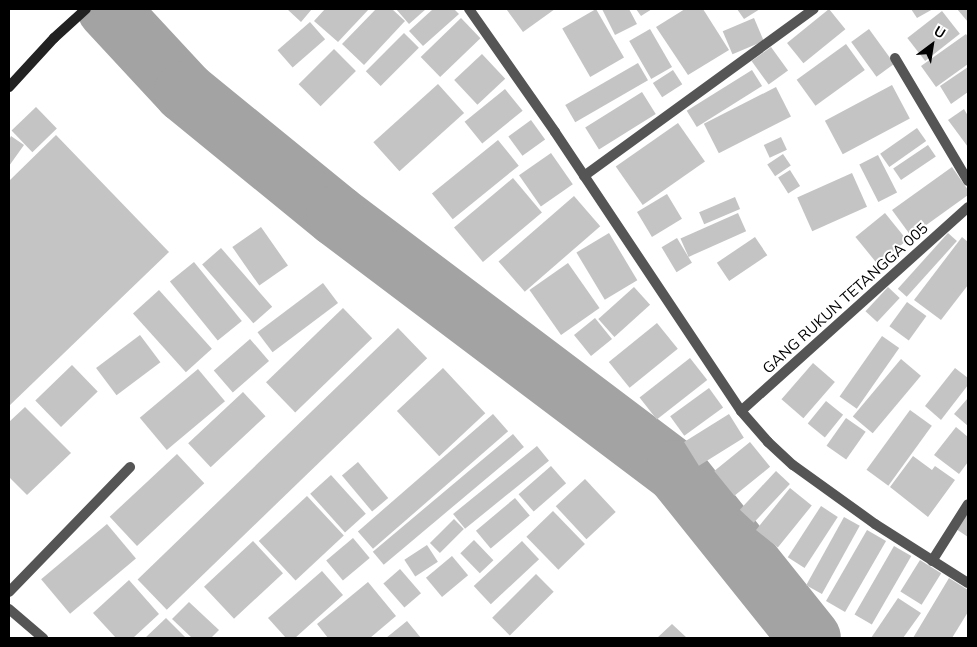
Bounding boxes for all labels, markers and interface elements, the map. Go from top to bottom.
north arrow [907,20,957,70]
text: U [931,22,949,43]
street label: GANG RUKUN TETANGGA 005 [759,219,931,377]

